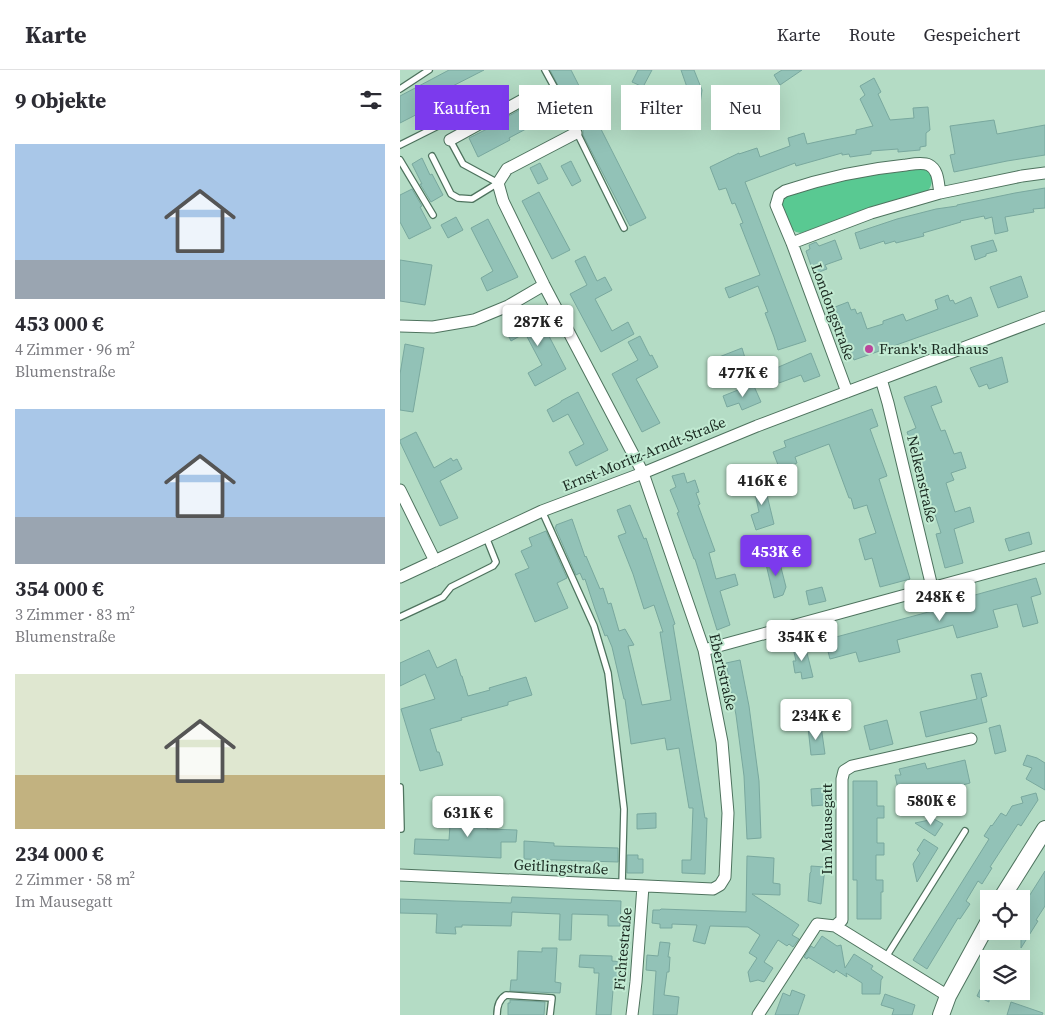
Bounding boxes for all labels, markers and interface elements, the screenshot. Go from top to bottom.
text: Karte [25,18,86,51]
text: Karte [777,22,821,47]
text: Route [849,22,895,47]
text: Gespeichert [923,22,1020,47]
chip: Kaufen [415,85,509,130]
chip: Mieten [519,85,611,130]
chip: Filter [621,85,701,130]
chip: Neu [711,85,780,130]
text: 9 Objekte [15,86,106,115]
icon: filters [357,86,385,114]
icon: home [155,176,245,266]
street label: Londongstraße [806,260,861,363]
pin: 287K € [497,304,579,347]
text: 453 000 € [15,309,104,338]
text: 287K € [513,310,563,332]
text: 4 Zimmer · 96 m² [15,338,135,360]
place label: Frank's Radhaus [879,338,989,359]
marker: Frank's Radhaus [863,343,875,355]
pin: 477K € [702,356,784,398]
text: Blumenstraße [15,360,116,382]
text: 477K € [718,361,768,383]
street label: Ernst-Moritz-Arndt-Straße [559,411,729,496]
street label: Nelkenstraße [902,433,943,525]
icon: home [155,441,245,531]
pin: 416K € [721,464,803,506]
text: 416K € [737,469,787,491]
pin: 453K € [735,534,817,577]
text: 453K € [751,540,801,562]
text: 354 000 € [15,574,104,603]
pin: 248K € [899,580,981,622]
text: 248K € [915,585,965,607]
text: 3 Zimmer · 83 m² [15,603,135,625]
pin: 354K € [761,620,843,662]
text: Blumenstraße [15,625,116,647]
text: 354K € [777,625,827,647]
street label: Ebertstraße [704,631,743,713]
pin: 234K € [775,698,857,741]
text: 234K € [791,704,841,726]
icon: home [155,706,245,796]
street label: Im Mausegatt [816,783,837,875]
pin: 580K € [890,784,972,826]
text: 580K € [906,789,956,811]
pin: 631K € [427,796,509,838]
text: 631K € [443,801,493,823]
text: 234 000 € [15,839,104,868]
street label: Geitlingstraße [513,854,609,879]
text: 2 Zimmer · 58 m² [15,868,135,890]
text: Im Mausegatt [15,890,112,912]
map controls [980,890,1030,1000]
button: locate [980,890,1030,940]
street label: Fichtestraße [608,906,637,991]
button: layers [980,950,1030,1000]

